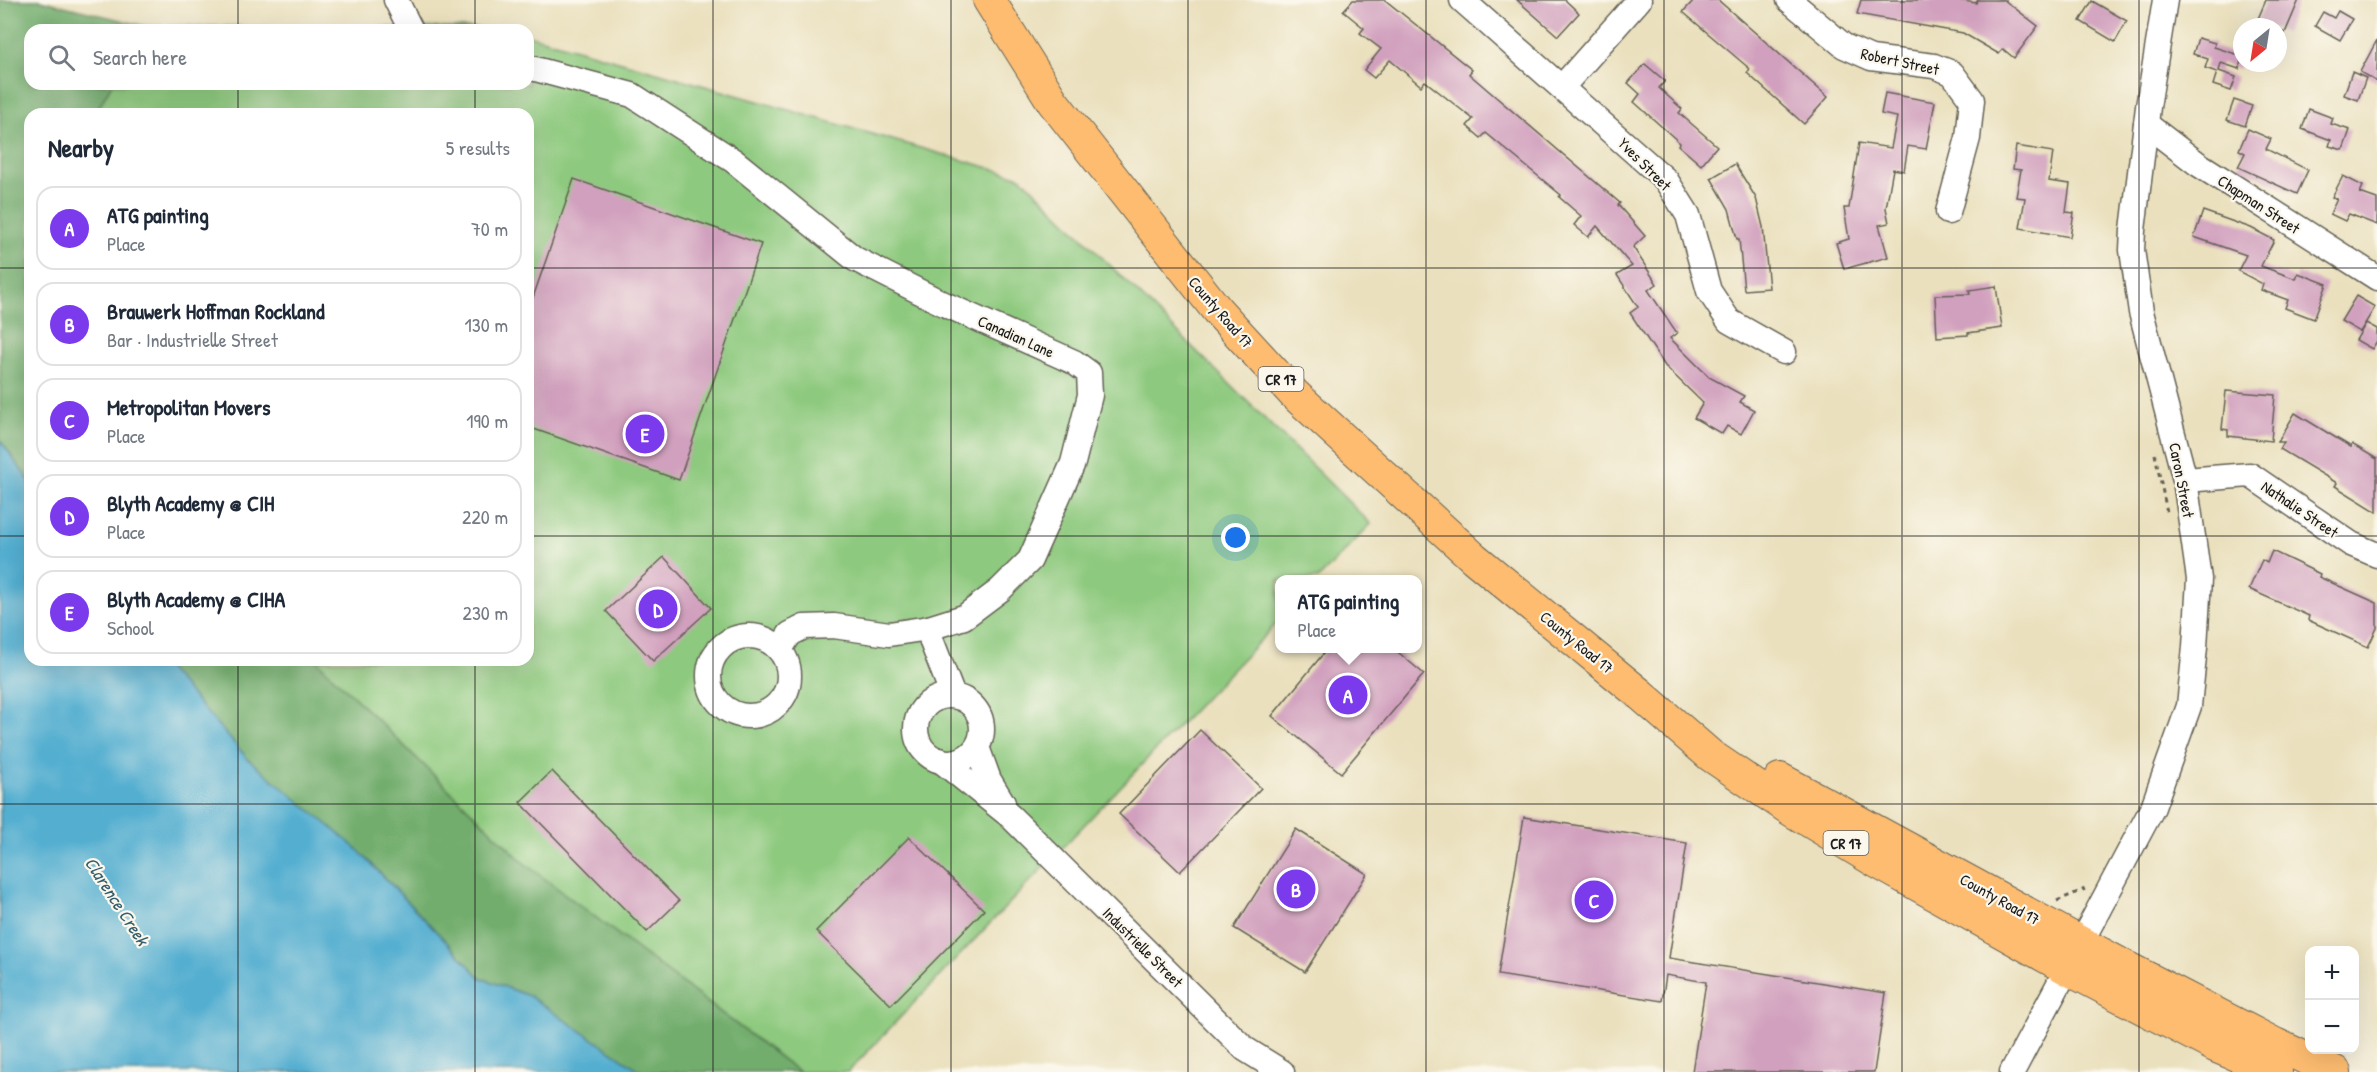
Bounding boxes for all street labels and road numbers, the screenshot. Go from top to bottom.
street label: Robert Street [1859,42,1942,80]
street label: Yves Street [1614,133,1677,196]
street label: Chapman Street [2214,169,2305,239]
street label: County Road 17 [1184,271,1258,353]
street label: Canadian Lane [974,309,1058,363]
road number: CR 17 [1258,367,1304,391]
street label: Caron Street [2164,441,2200,520]
street label: Nathalie Street [2257,475,2343,543]
street label: County Road 17 [1536,606,1618,678]
road number: CR 17 [1824,831,1868,855]
street label: County Road 17 [1956,868,2044,930]
street label: Industrielle Street [1098,902,1188,992]

